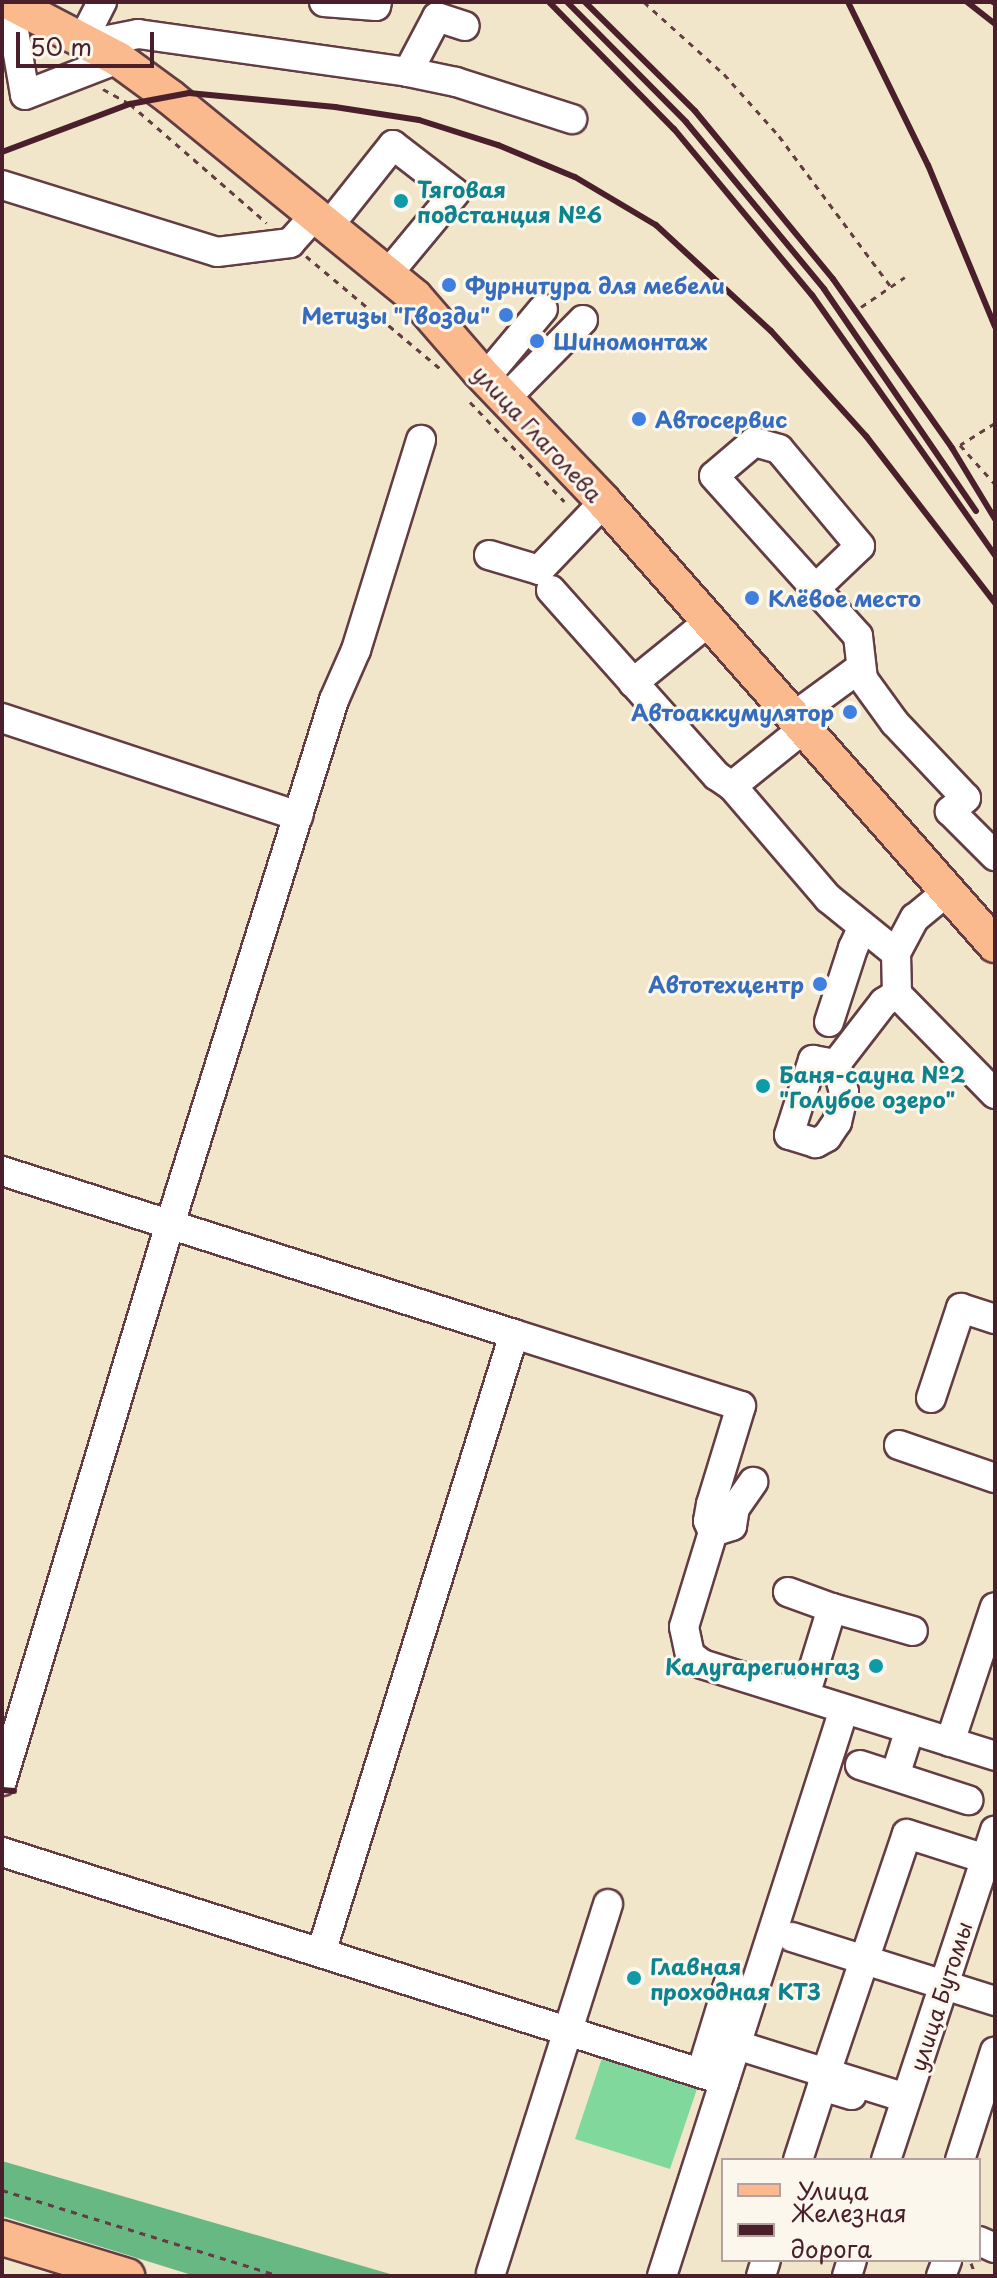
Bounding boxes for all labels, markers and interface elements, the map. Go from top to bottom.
scale bar [20,16,158,66]
text: 50 m [30,28,92,64]
place label: Тяговая подстанция №6 [417,175,602,226]
marker: Тяговая подстанция №6 [392,192,410,210]
place label: Фурнитура для мебели [465,272,725,298]
marker: Фурнитура для мебели [440,276,458,294]
place label: Метизы "Гвозди" [300,302,490,328]
marker: Метизы "Гвозди" [497,306,515,324]
place label: Шиномонтаж [553,328,707,354]
marker: Шиномонтаж [528,332,546,350]
street label: улица Глаголева [467,359,609,507]
place label: Автосервис [655,406,787,432]
marker: Автосервис [630,410,648,428]
place label: Клёвое место [768,585,921,611]
marker: Клёвое место [743,589,761,607]
place label: Автоаккумулятор [631,699,834,725]
marker: Автоаккумулятор [841,703,859,721]
place label: Автотехцентр [648,971,804,997]
marker: Автотехцентр [811,975,829,993]
place label: Баня-сауна №2 "Голубое озеро" [779,1060,966,1112]
marker: Баня-сауна №2 "Голубое озеро" [754,1077,772,1095]
place label: Калугарегионгаз [665,1653,860,1679]
marker: Калугарегионгаз [867,1657,885,1675]
street label: улица Бутомы [903,1917,977,2075]
place label: Главная проходная КТЗ [650,1952,821,2004]
marker: Главная проходная КТЗ [625,1969,643,1987]
legend [721,2158,981,2262]
text: Улица [797,2172,869,2208]
text: Железная дорога [791,2194,907,2266]

